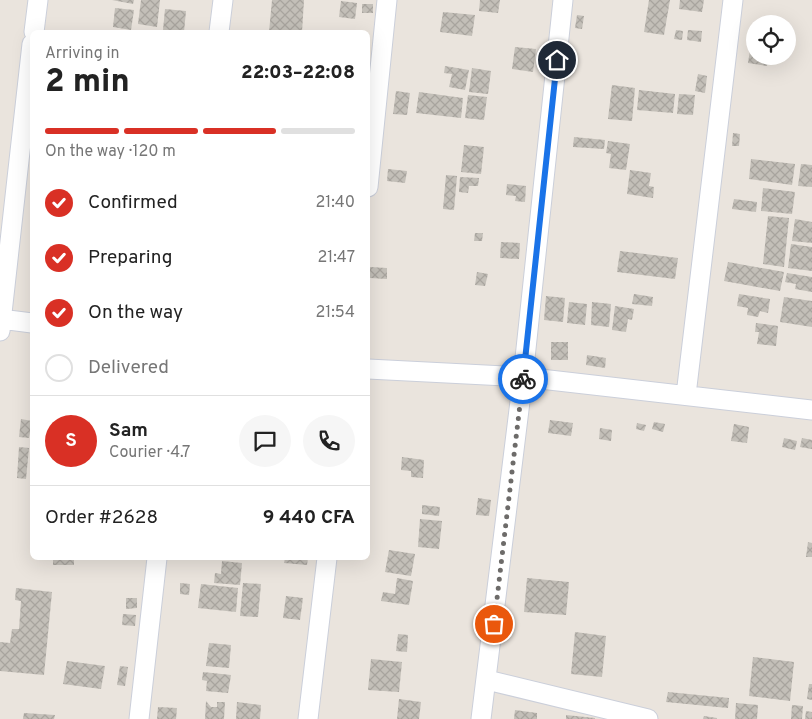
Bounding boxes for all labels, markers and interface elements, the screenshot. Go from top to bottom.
map controls [746,15,796,65]
button: locate [746,15,796,65]
pin [536,39,578,81]
text: Arriving in [45,44,120,64]
icon: home [543,46,571,74]
text: 22:03–22:08 [241,61,355,85]
text: 2 min [45,63,130,103]
text: On the way · 120 m [45,142,176,162]
icon: check [45,189,73,217]
text: Confirmed [88,191,178,215]
text: 21:40 [315,193,355,213]
icon: check [45,244,73,272]
text: Preparing [88,246,172,270]
text: 21:47 [318,248,355,268]
icon: check [45,299,73,327]
text: On the way [88,301,183,325]
text: 21:54 [315,303,355,323]
courier [498,354,548,404]
text: Delivered [88,356,169,380]
icon: bike [509,365,537,393]
button: chat [239,415,291,467]
button: phone [303,415,355,467]
text: Sam [109,419,148,443]
text: S [65,429,77,453]
text: Courier · 4.7 [109,443,190,463]
text: Order #2628 [45,506,158,530]
text: 9 440 CFA [263,506,355,530]
pin [473,603,515,645]
icon: bag [480,610,508,638]

